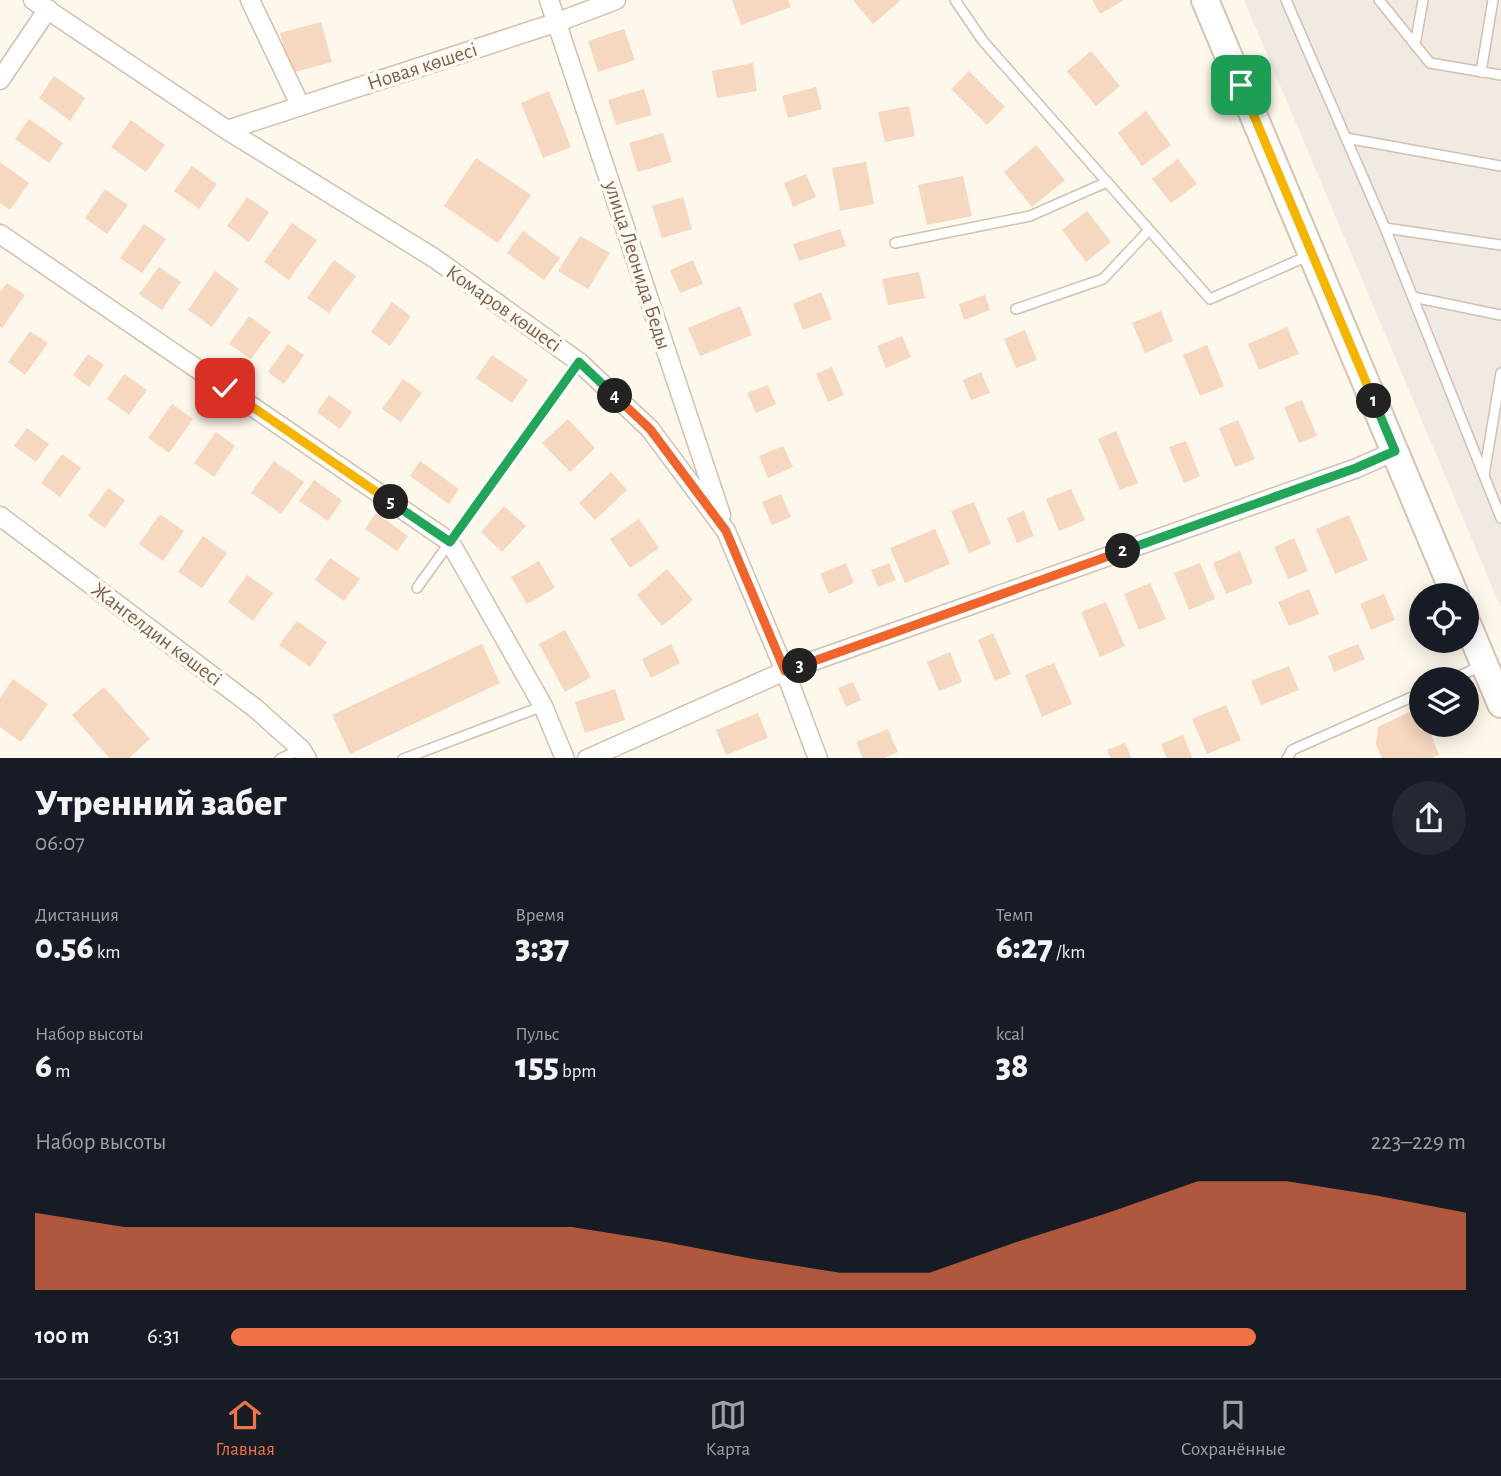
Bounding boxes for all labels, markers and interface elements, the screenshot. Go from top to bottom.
street label: Новая көшесі [365,39,480,94]
pin [1211,55,1271,115]
icon: arrive [1222,66,1260,104]
street label: улица Леонида Беды [600,177,675,352]
street label: Комаров көшесі [442,261,565,356]
pin [195,358,255,418]
icon: check [206,369,244,407]
pin: 4 [598,378,632,414]
pin: 1 [1356,384,1392,418]
text: 4 [610,386,619,405]
text: 1 [1370,391,1377,410]
pin: 5 [374,484,408,520]
text: 5 [386,492,395,511]
pin: 2 [1106,534,1140,568]
text: 2 [1118,541,1127,560]
street label: Жангелдин көшесі [88,579,226,690]
map controls [1409,583,1479,737]
button: locate [1409,583,1479,653]
pin: 3 [782,648,818,684]
text: 3 [795,656,804,675]
button: layers [1409,667,1479,737]
button: share [1392,781,1466,855]
text: Утренний забег [35,785,287,823]
text: 06:07 [35,832,85,855]
text: Дистанция [35,906,119,925]
text: Время [515,906,565,925]
text: Темп [996,906,1034,925]
text: 0.56 [35,930,94,965]
text: 3:37 [515,930,570,965]
text: 6:27 [996,930,1053,965]
text: km [94,943,121,962]
text: /km [1053,943,1085,962]
text: Набор высоты [35,1025,144,1044]
text: Пульс [515,1025,559,1044]
text: kcal [996,1025,1025,1044]
text: 6 [35,1049,52,1084]
text: 155 [515,1049,559,1084]
text: 38 [996,1049,1029,1084]
text: m [52,1062,70,1081]
text: bpm [559,1062,596,1081]
text: Набор высоты [35,1131,167,1154]
text: 223–229 m [1371,1131,1466,1154]
text: 100 m [35,1325,89,1348]
text: 6:31 [147,1325,180,1348]
tab: Главная [215,1396,275,1461]
tab: Карта [706,1396,750,1461]
tab: Сохранённые [1181,1396,1286,1461]

